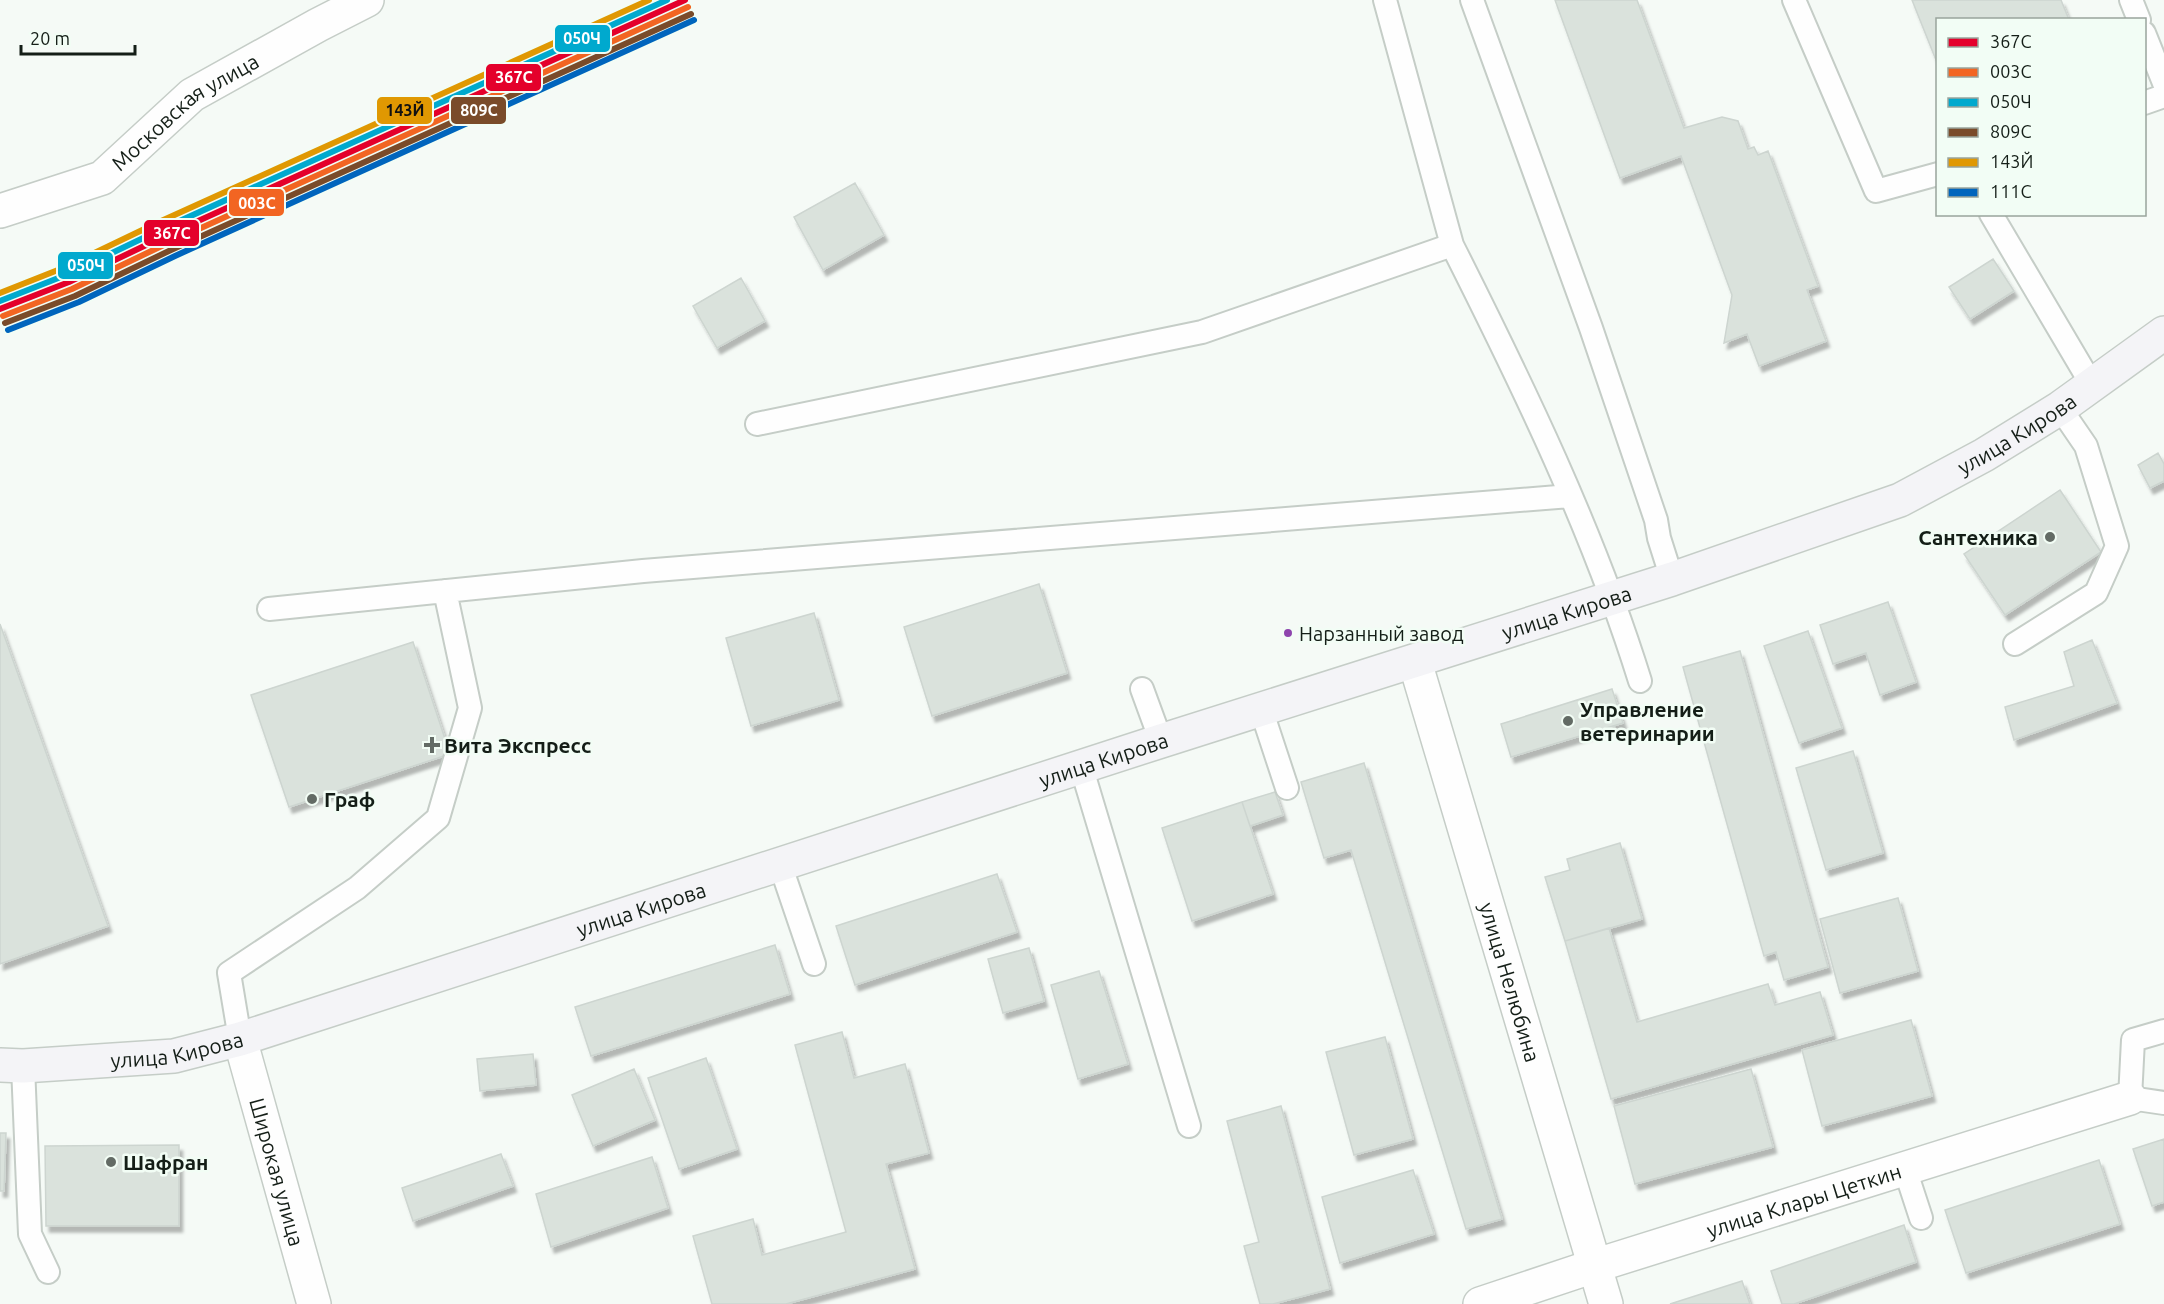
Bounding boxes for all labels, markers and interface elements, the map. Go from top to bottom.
scale bar [21,18,135,56]
legend [1936,18,2146,216]
line badge: 050Ч [554,24,611,53]
text: 20 m [30,28,70,48]
text: 050Ч [563,29,601,47]
text: 367С [1990,31,2032,51]
street label: Московская улица [106,48,263,175]
text: 003С [1990,61,2032,81]
line badge: 367С [485,63,542,92]
text: 367С [495,68,533,86]
text: 050Ч [1990,91,2032,111]
line badge: 143Й [376,96,433,125]
line badge: 809С [450,96,507,125]
text: 143Й [385,100,425,119]
text: 809С [460,101,498,119]
text: 809С [1990,121,2032,141]
text: 143Й [1990,151,2033,171]
text: 111С [1990,181,2032,201]
line badge: 003С [228,188,285,217]
text: 003С [238,194,276,212]
line badge: 367С [143,219,200,247]
text: 367С [153,224,191,242]
line badge: 050Ч [57,251,114,280]
text: 050Ч [67,256,105,274]
street label: улица Кирова [1953,388,2081,479]
place label: Сантехника [1918,525,2038,549]
marker: Сантехника [2043,530,2057,544]
street label: улица Кирова [1499,581,1634,644]
place label: Нарзанный завод [1299,622,1464,645]
marker: Нарзанный завод [1282,627,1294,639]
place label: Управление ветеринарии [1580,697,1715,745]
marker: Управление ветеринарии [1561,714,1575,728]
street label: улица Кирова [1036,728,1171,792]
place label: Вита Экспресс [444,733,591,757]
marker: Вита Экспресс [425,738,439,752]
place label: Граф [324,787,375,811]
marker: Граф [305,792,319,806]
street label: улица Кирова [573,877,709,941]
street label: улица Нелюбина [1475,900,1545,1065]
street label: улица Кирова [110,1027,246,1072]
street label: Широкая улица [245,1095,309,1249]
place label: Шафран [123,1150,208,1174]
marker: Шафран [104,1155,118,1169]
street label: улица Клары Цеткин [1703,1158,1904,1242]

